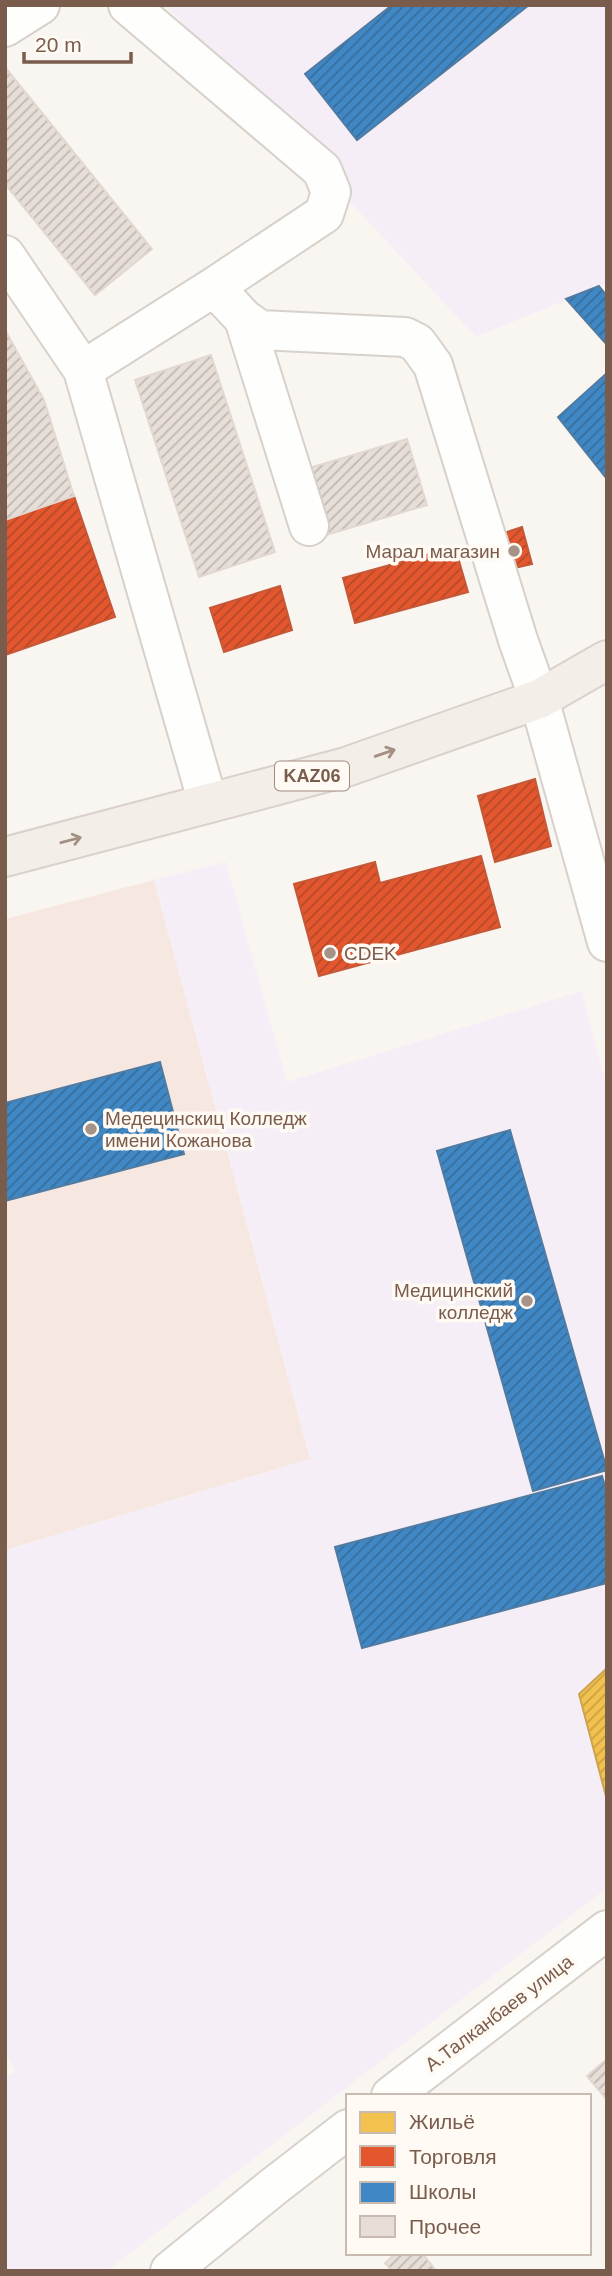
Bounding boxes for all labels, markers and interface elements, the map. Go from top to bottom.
scale bar [24,21,131,65]
text: 20 m [35,33,82,56]
place label: Марал магазин [366,541,500,562]
marker: Марал магазин [506,543,522,559]
one-way arrow [374,746,396,759]
road number: KАZ06 [275,762,349,790]
one-way arrow [60,832,82,845]
place label: CDEK [344,943,397,964]
marker: CDEK [322,945,338,961]
place label: Медецинскиц Колледж имени Кожанова [105,1108,307,1151]
marker: Медецинскиц Колледж имени Кожанова [83,1121,99,1137]
place label: Медицинский колледж [394,1280,513,1323]
marker: Медицинский колледж [519,1293,535,1309]
street label: А.Талканбаев улица [421,1950,577,2075]
legend [346,2094,591,2255]
text: Жильё [409,2110,475,2133]
text: Торговля [409,2145,497,2168]
text: Школы [409,2180,476,2203]
text: Прочее [409,2215,481,2238]

